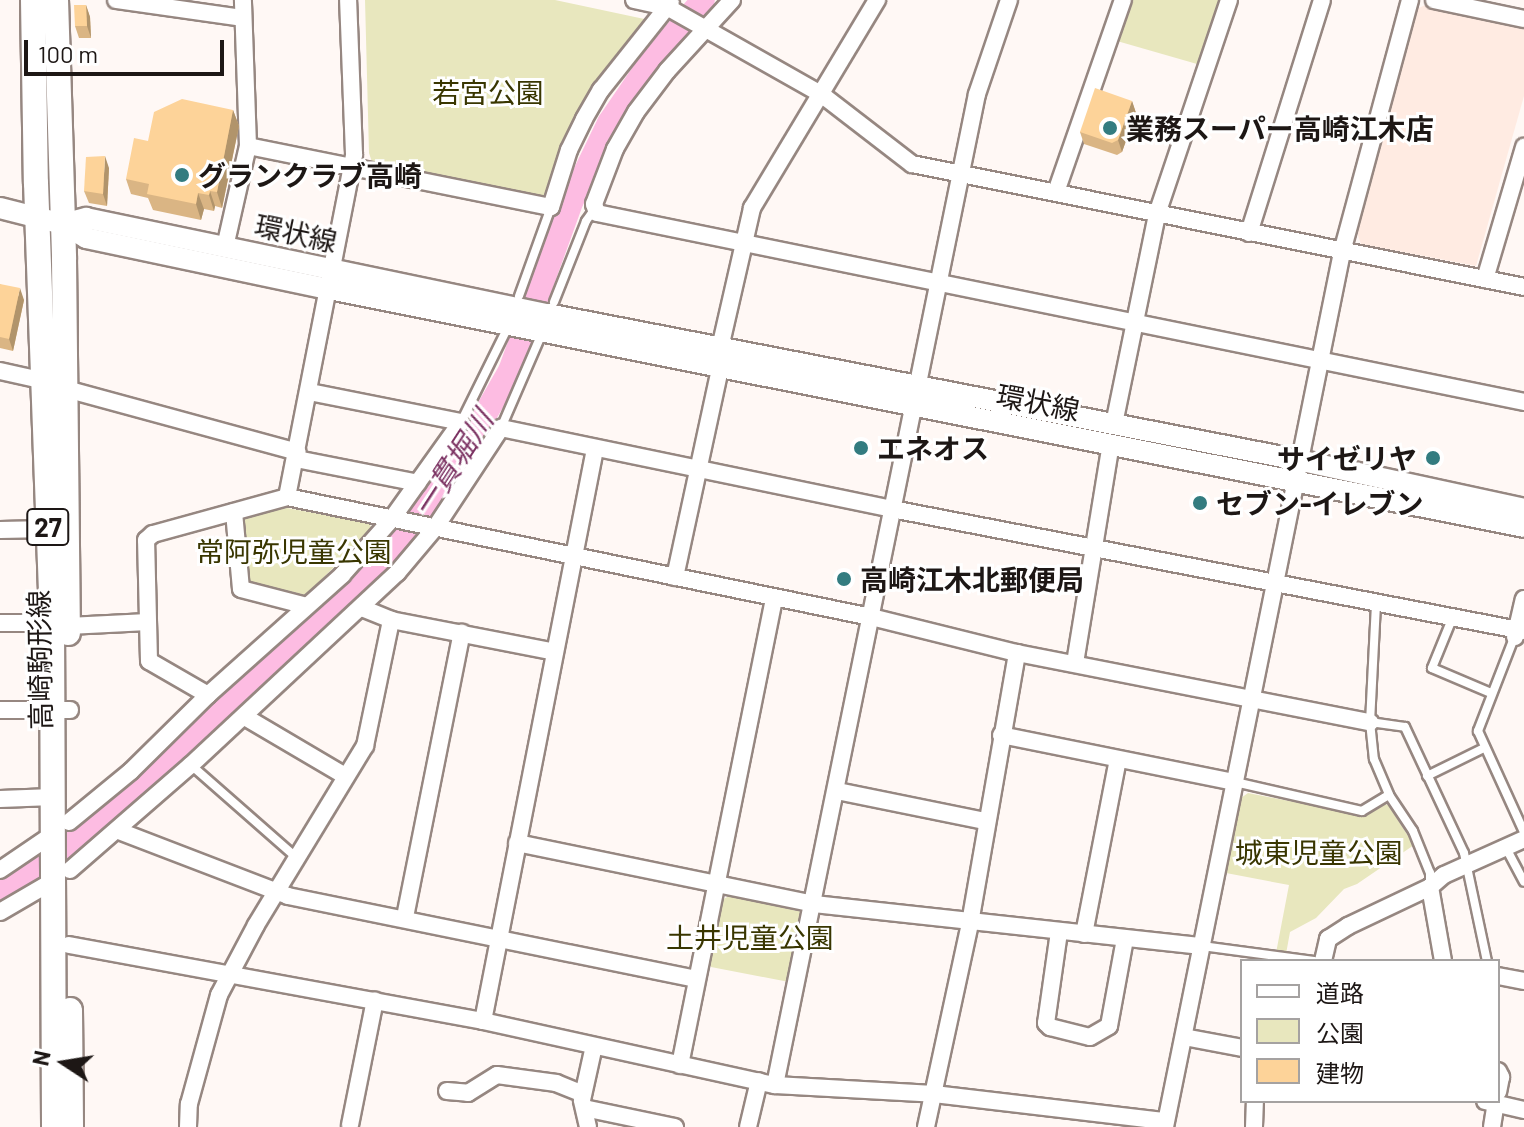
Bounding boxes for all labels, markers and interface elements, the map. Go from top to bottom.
scale bar [28,24,228,74]
text: 100 m [38,39,98,68]
park label: 若宮公園 [432,75,544,109]
place label: 業務スーパー高崎江木店 [1126,111,1434,145]
marker: 業務スーパー高崎江木店 [1101,119,1119,137]
place label: グランクラブ高崎 [198,158,422,192]
marker: グランクラブ高崎 [173,166,191,184]
street label: 環状線 [251,208,341,258]
street label: 環状線 [994,377,1082,427]
water label: 一貫堀川 [404,403,500,523]
place label: エネオス [877,431,989,465]
marker: エネオス [852,439,870,457]
place label: サイゼリヤ [1277,441,1417,475]
marker: サイゼリヤ [1424,449,1442,467]
place label: セブン-イレブン [1216,486,1423,520]
marker: セブン-イレブン [1191,494,1209,512]
road number: 27 [26,505,70,549]
park label: 常阿弥児童公園 [196,534,392,568]
place label: 高崎江木北郵便局 [860,562,1084,596]
marker: 高崎江木北郵便局 [835,570,853,588]
street label: 高崎駒形線 [21,590,57,730]
park label: 城東児童公園 [1235,835,1403,869]
park label: 土井児童公園 [666,920,834,954]
legend [1240,959,1500,1103]
text: 道路 [1316,978,1364,1007]
text: 公園 [1316,1018,1364,1047]
north arrow [24,1023,104,1103]
text: N [26,1048,55,1068]
text: 建物 [1316,1058,1364,1087]

